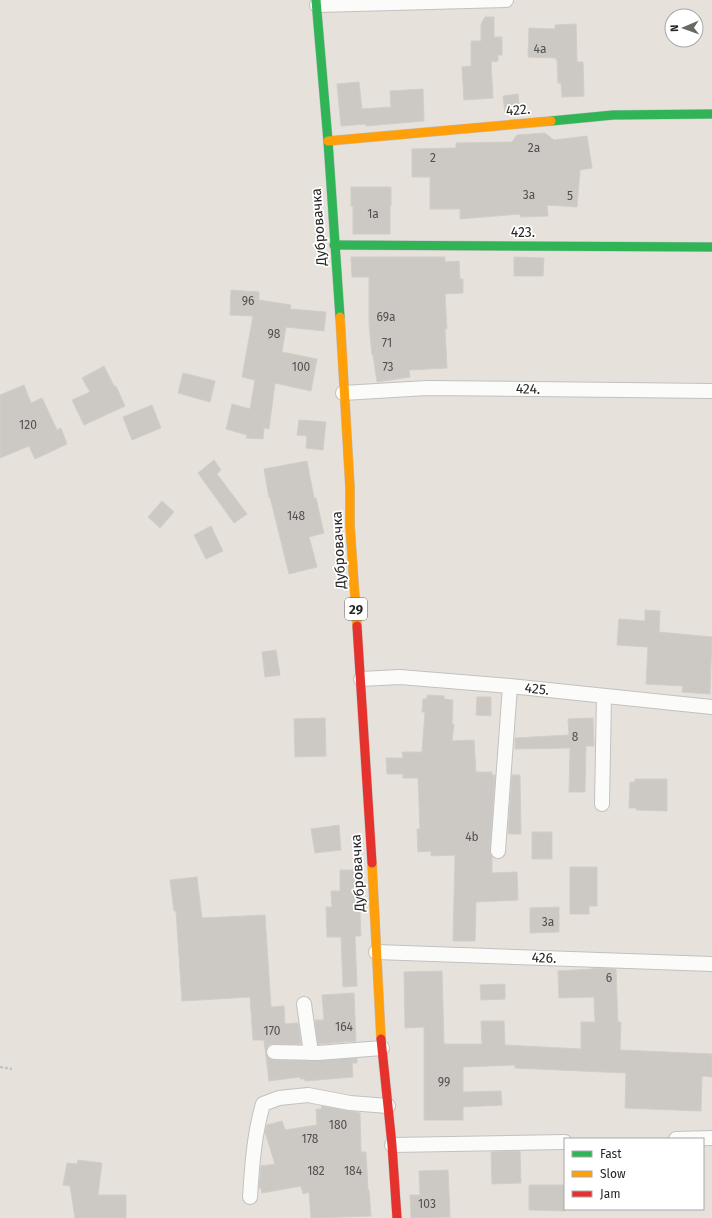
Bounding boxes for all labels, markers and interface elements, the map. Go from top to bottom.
north arrow [664,8,704,48]
text: N [668,24,681,32]
house number: 4a [534,42,546,56]
street label: 422. [505,100,531,120]
house number: 2a [528,141,540,155]
house number: 2 [430,151,436,165]
street label: Дубровачка [308,188,330,267]
house number: 3a [523,188,535,202]
house number: 5 [567,189,573,203]
house number: 1a [367,207,379,221]
street label: 423. [511,224,535,241]
house number: 96 [242,294,254,308]
house number: 69a [377,310,395,324]
house number: 98 [268,327,281,341]
house number: 71 [382,336,392,350]
house number: 100 [292,360,311,374]
house number: 73 [382,360,394,374]
street label: 424. [516,380,540,398]
house number: 120 [19,418,37,432]
house number: 148 [287,509,305,523]
street label: Дубровачка [328,511,350,590]
road number: 29 [345,598,367,620]
street label: 425. [524,679,550,699]
house number: 8 [572,730,579,744]
house number: 4b [465,830,479,844]
street label: Дубровачка [347,834,369,913]
house number: 3a [542,915,554,929]
street label: 426. [531,949,557,967]
house number: 6 [606,971,612,985]
house number: 164 [335,1020,354,1034]
house number: 170 [263,1024,281,1038]
house number: 99 [438,1075,450,1089]
house number: 180 [329,1118,348,1132]
house number: 178 [302,1132,319,1146]
legend [564,1138,704,1210]
text: Fast [600,1147,622,1161]
house number: 182 [307,1164,325,1178]
house number: 184 [344,1164,363,1178]
text: Slow [600,1167,626,1181]
text: Jam [600,1187,620,1201]
house number: 103 [418,1197,436,1211]

